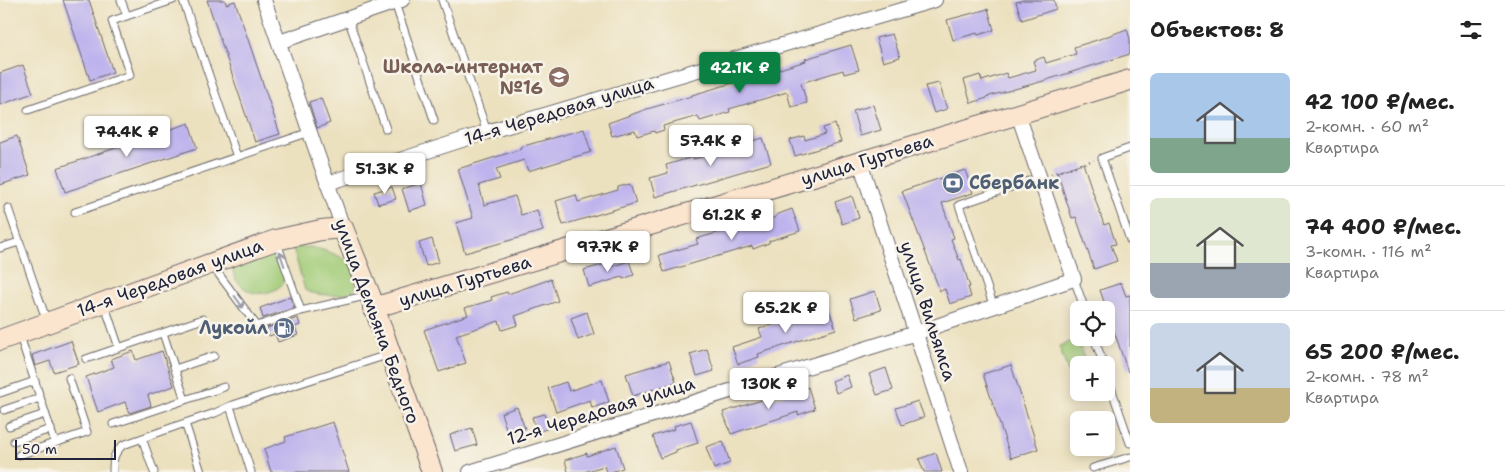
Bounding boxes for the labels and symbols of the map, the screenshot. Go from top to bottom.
pin: 42.1K ₽ [694,52,786,94]
place label: Школа-интернат №16 [383,55,543,100]
school or university icon: Школа-интернат №16 [547,65,571,89]
street label: 14-я Чередовая улица [462,71,656,151]
pin: 74.4K ₽ [81,116,173,158]
pin: 57.4K ₽ [665,124,757,167]
street label: улица Гуртьева [798,129,936,191]
pin: 51.3K ₽ [339,152,431,195]
bank icon: Сбербанк [941,171,965,195]
place label: Сбербанк [969,171,1059,195]
pin: 61.2K ₽ [686,198,778,241]
street label: улица Демьяна Бедного [329,215,425,427]
pin: 97.7K ₽ [562,230,654,273]
street label: 14-я Чередовая улица [74,233,266,323]
street label: улица Вильямса [894,238,962,384]
street label: улица Гуртьева [396,250,534,312]
one-way arrow [277,251,286,267]
pin: 65.2K ₽ [740,292,832,334]
one-way arrow [234,295,244,309]
place label: Лукойл [199,316,268,340]
fuel station icon: Лукойл [272,316,296,340]
pin: 130K ₽ [728,368,810,410]
street label: 12-я Чередовая улица [504,371,698,451]
scale bar [15,437,116,460]

